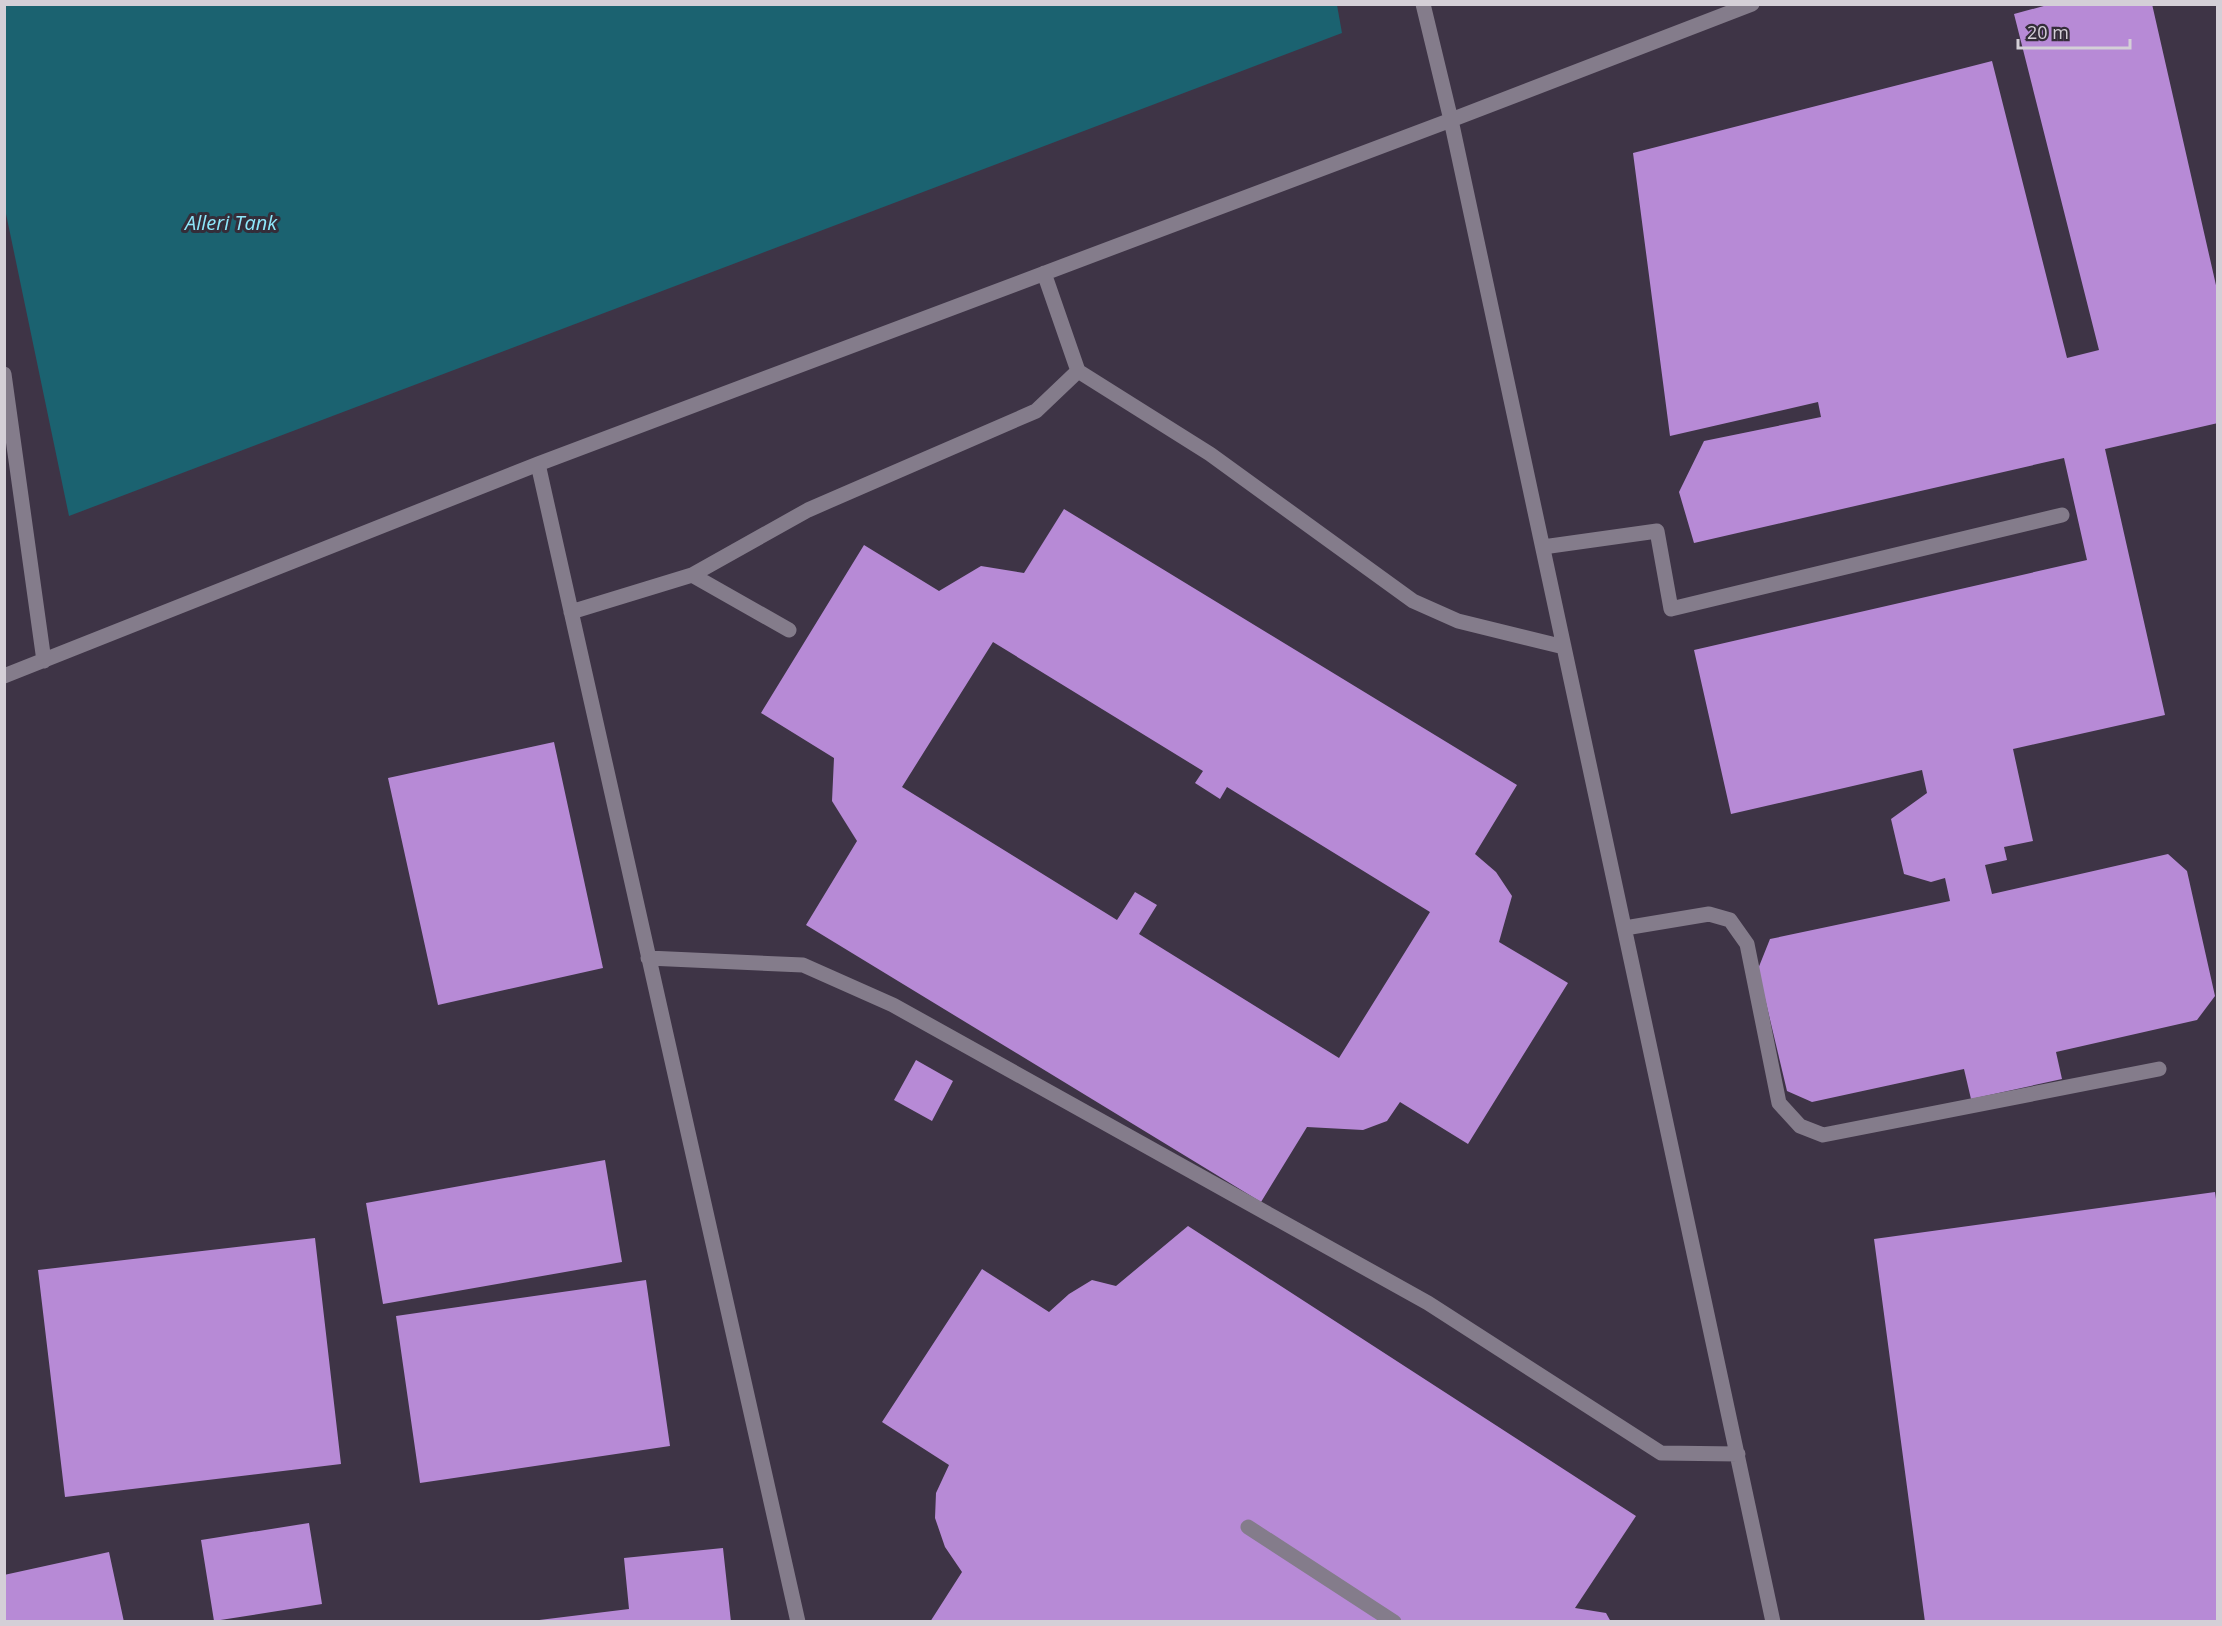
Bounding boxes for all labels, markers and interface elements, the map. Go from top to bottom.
scale bar [2018,12,2130,50]
text: 20 m [2027,20,2069,44]
water label: Alleri Tank [183,209,278,236]

